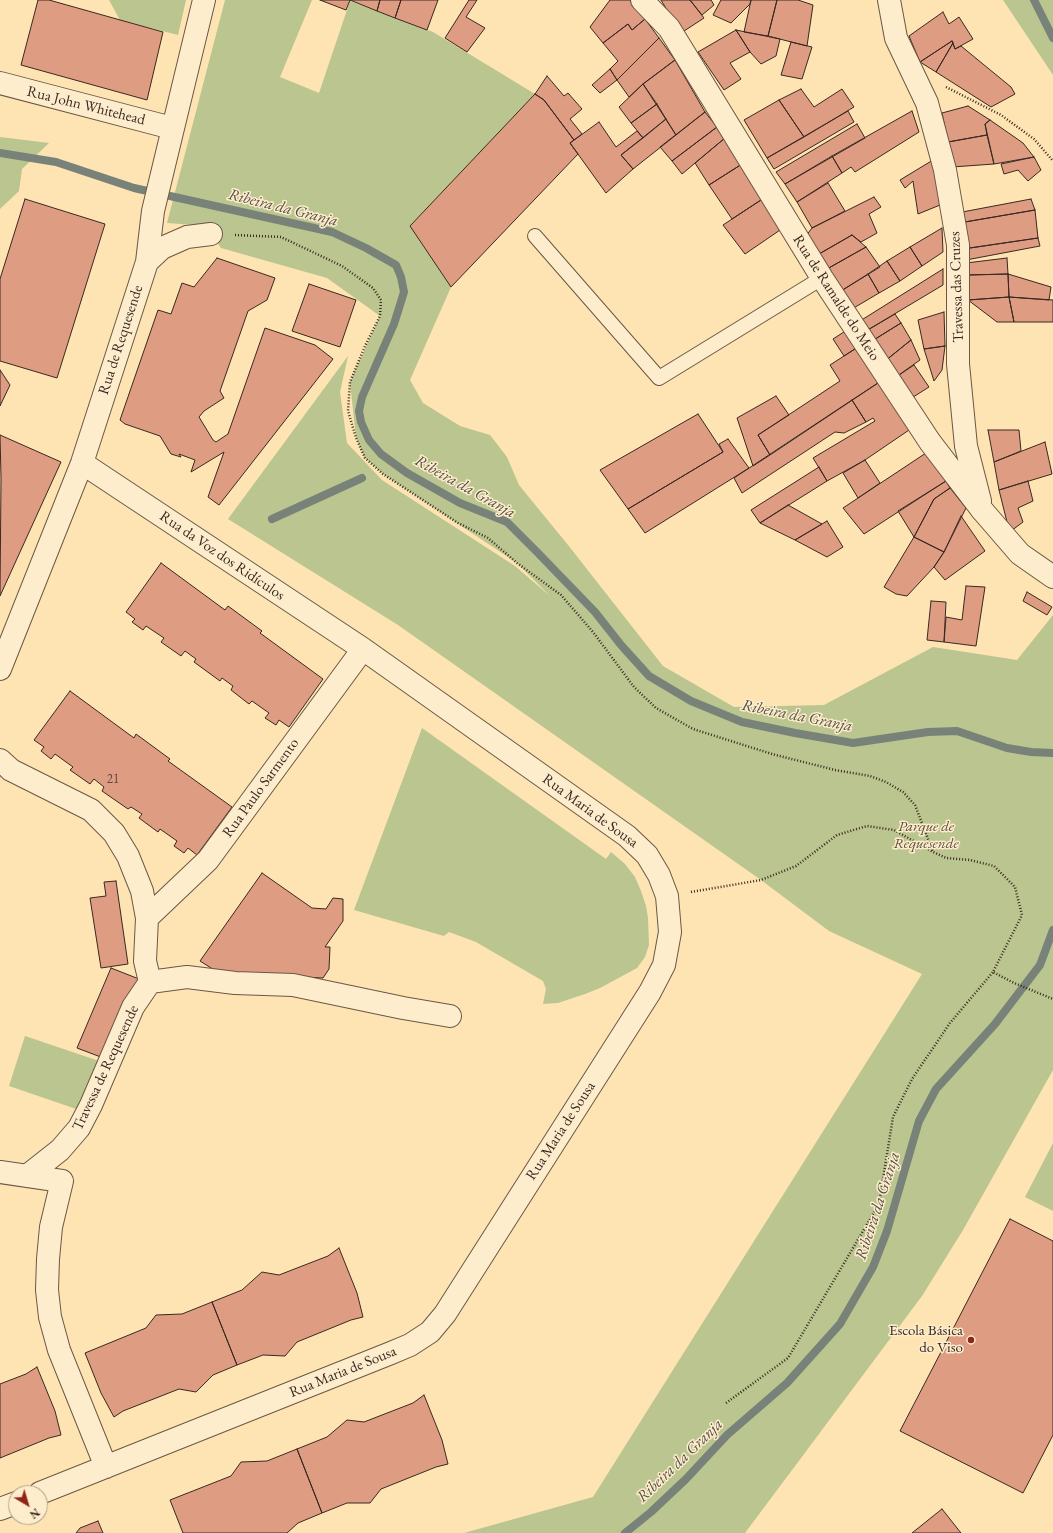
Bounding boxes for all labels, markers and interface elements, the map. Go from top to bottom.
street label: Rua John Whitehead [25,83,147,129]
water label: Ribeira da Granja [226,185,340,231]
street label: Travessa das Cruzes [946,231,968,343]
street label: Rua de Ramalde do Meio [789,232,883,364]
street label: Rua de Requesende [95,283,147,397]
water label: Ribeira da Granja [411,451,519,523]
street label: Rua da Voz dos Ridículos [156,507,288,605]
water label: Ribeira da Granja [740,696,854,736]
street label: Rua Paulo Sarmento [219,735,303,841]
street label: Rua Maria de Sousa [539,770,641,852]
house number: 21 [107,771,119,787]
park label: Parque de Requesende [894,818,958,853]
street label: Travessa de Requesende [69,1002,143,1134]
street label: Rua Maria de Sousa [522,1078,600,1184]
water label: Ribeira da Granja [852,1150,904,1262]
place label: Escola Básica do Viso [889,1322,963,1357]
marker: Escola Básica do Viso [966,1335,976,1345]
street label: Rua Maria de Sousa [287,1342,399,1402]
water label: Ribeira da Granja [633,1415,727,1507]
north arrow [8,1485,48,1525]
text: N [27,1505,43,1522]

